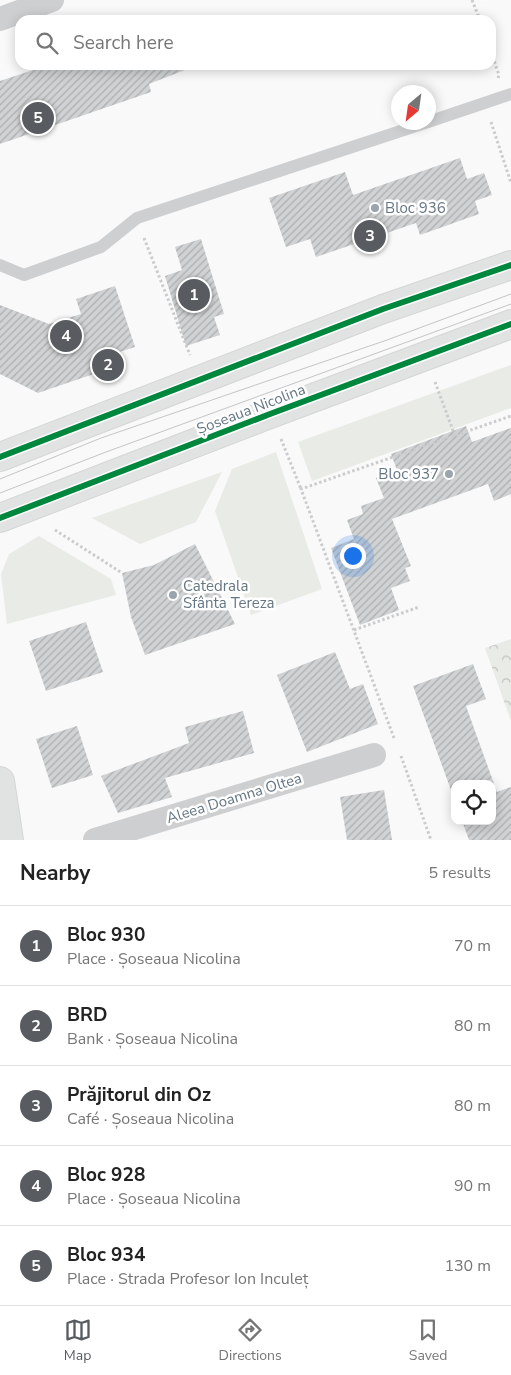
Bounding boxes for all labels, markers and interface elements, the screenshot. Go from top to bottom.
search box [15,15,496,70]
icon: search [33,29,61,57]
text: Search here [73,30,174,56]
north arrow [391,85,436,130]
pin: 5 [22,99,54,137]
place label: Bloc 936 [385,198,446,218]
marker: Bloc 936 [369,202,381,214]
pin: 3 [354,217,386,255]
pin: 1 [178,276,210,314]
pin: 4 [50,317,82,355]
pin: 2 [92,346,124,384]
street label: Șoseaua Nicolina [194,379,308,439]
place label: Bloc 937 [378,464,439,484]
marker: Bloc 937 [443,468,455,480]
your location [340,543,366,569]
place label: Catedrala Sfânta Tereza [183,576,275,613]
marker: Catedrala Sfânta Tereza [167,589,179,601]
street label: Aleea Doamna Oltea [164,768,304,828]
map controls [451,780,496,825]
button: locate [451,780,496,825]
text: Nearby [20,859,90,887]
text: 5 results [429,862,491,884]
text: Bloc 930 [67,922,145,948]
text: 1 [31,935,41,957]
text: 70 m [454,935,491,957]
text: Place · Șoseaua Nicolina [67,948,241,970]
text: BRD [67,1002,108,1028]
text: 2 [31,1015,41,1037]
text: 80 m [454,1015,491,1037]
text: Bank · Șoseaua Nicolina [67,1028,238,1050]
text: Prăjitorul din Oz [67,1082,211,1108]
text: 3 [31,1095,41,1117]
text: 80 m [454,1095,491,1117]
text: Café · Șoseaua Nicolina [67,1108,234,1130]
text: Bloc 928 [67,1162,145,1188]
text: 4 [31,1175,41,1197]
text: 90 m [454,1175,491,1197]
text: Place · Șoseaua Nicolina [67,1188,241,1210]
text: Bloc 934 [67,1242,145,1268]
text: 5 [31,1255,41,1277]
text: 130 m [444,1255,491,1277]
text: Place · Strada Profesor Ion Inculeț [67,1268,308,1290]
tab: Map [64,1316,92,1365]
tab: Directions [219,1316,282,1365]
tab: Saved [409,1316,447,1365]

